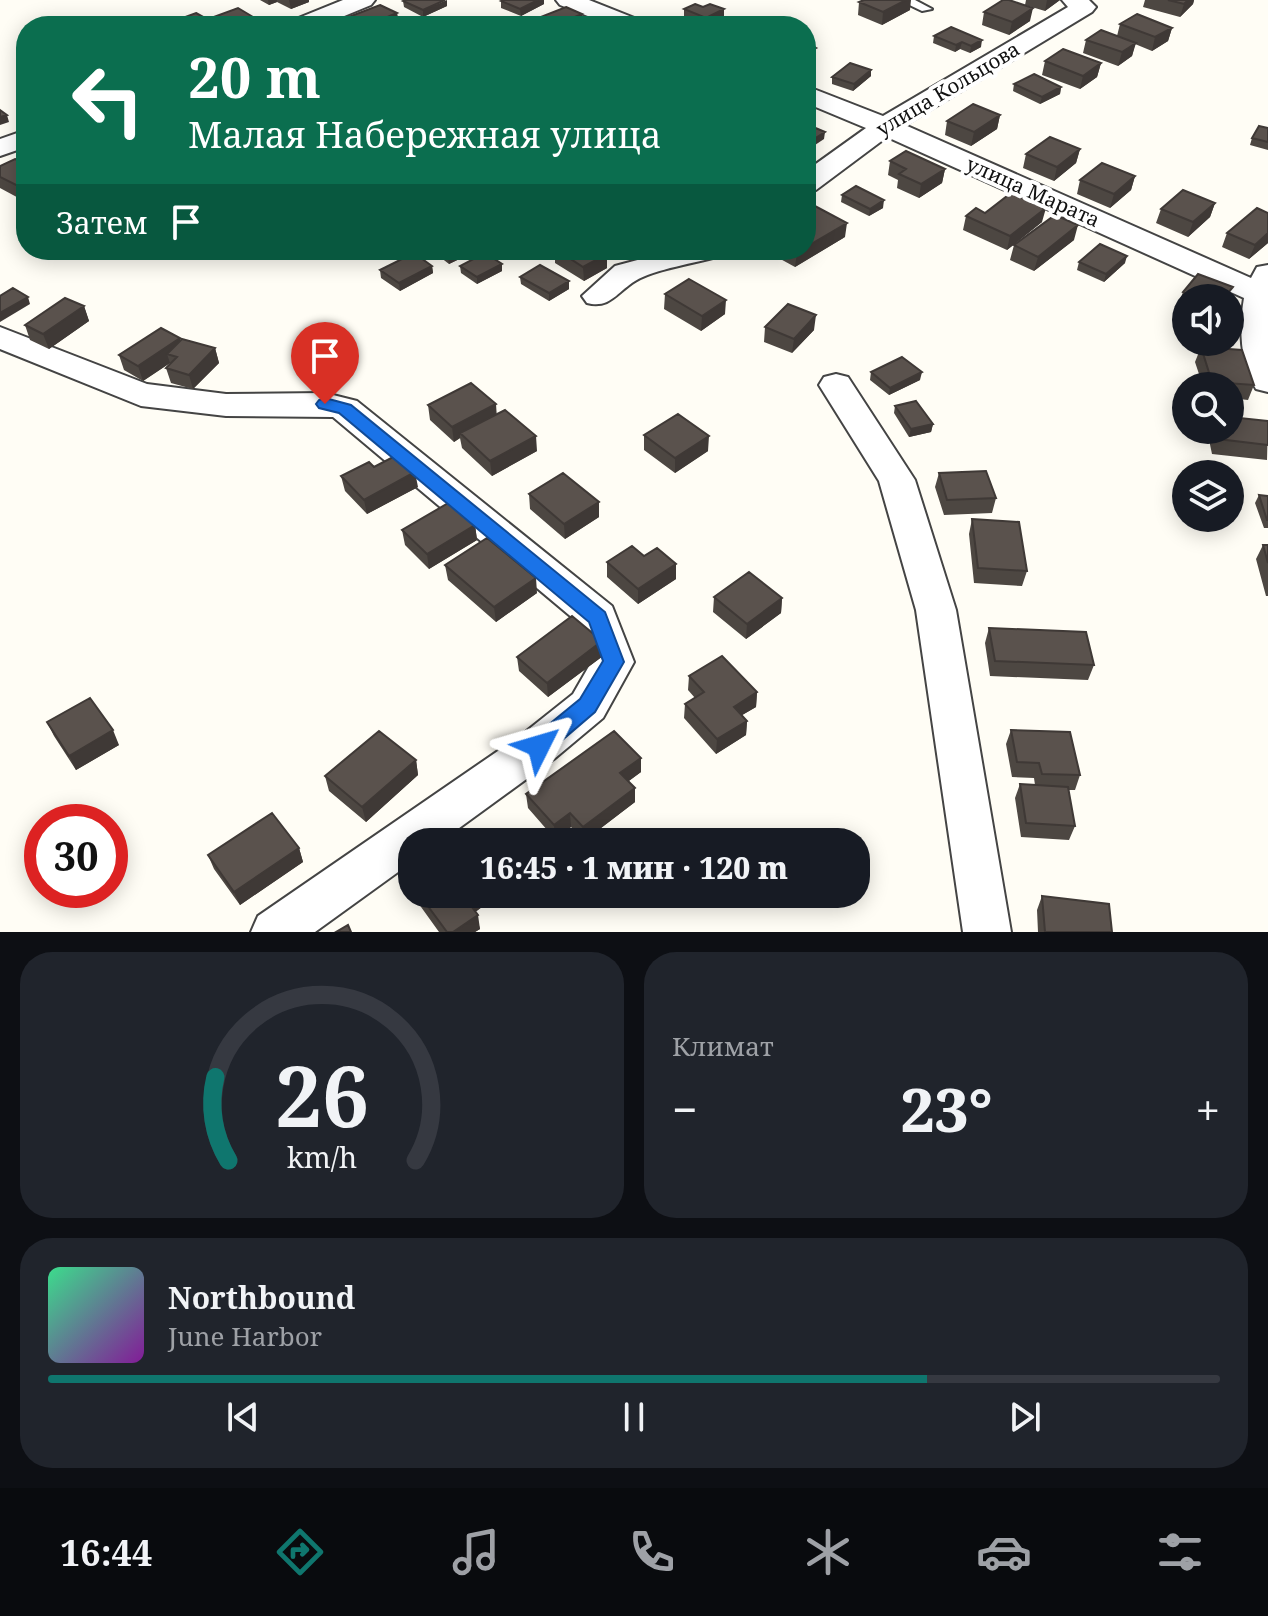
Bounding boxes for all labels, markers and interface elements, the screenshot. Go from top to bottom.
street label: улица Кольцова [871,35,1024,142]
text: 20 m [188,38,321,114]
icon: left [56,48,160,152]
text: Малая Набережная улица [188,110,661,159]
street label: улица Марата [962,150,1104,233]
icon: arrive [164,200,208,244]
text: Затем [56,202,148,243]
map controls [1172,284,1244,532]
button: sound [1172,284,1244,356]
pin [291,322,359,404]
icon: arrive [303,334,347,378]
button: search [1172,372,1244,444]
button: layers [1172,460,1244,532]
position arrow [497,704,581,788]
speed limit sign: 30 [24,804,128,908]
text: 16:45 · 1 мин · 120 m [480,847,788,888]
text: Климат [672,1028,774,1064]
text: 26 [275,1038,369,1151]
text: 23° [900,1068,992,1150]
text: − [672,1079,697,1139]
text: + [1195,1079,1220,1139]
text: km/h [287,1137,357,1176]
text: Northbound [168,1277,355,1318]
text: June Harbor [168,1318,322,1354]
icon: previous [221,1395,265,1439]
icon: pause [612,1395,656,1439]
icon: next [1003,1395,1047,1439]
icon: directions [272,1524,328,1580]
icon: music [448,1524,504,1580]
icon: phone [624,1524,680,1580]
icon: climate [800,1524,856,1580]
icon: car [976,1524,1032,1580]
icon: filters [1152,1524,1208,1580]
text: 16:44 [60,1528,152,1577]

